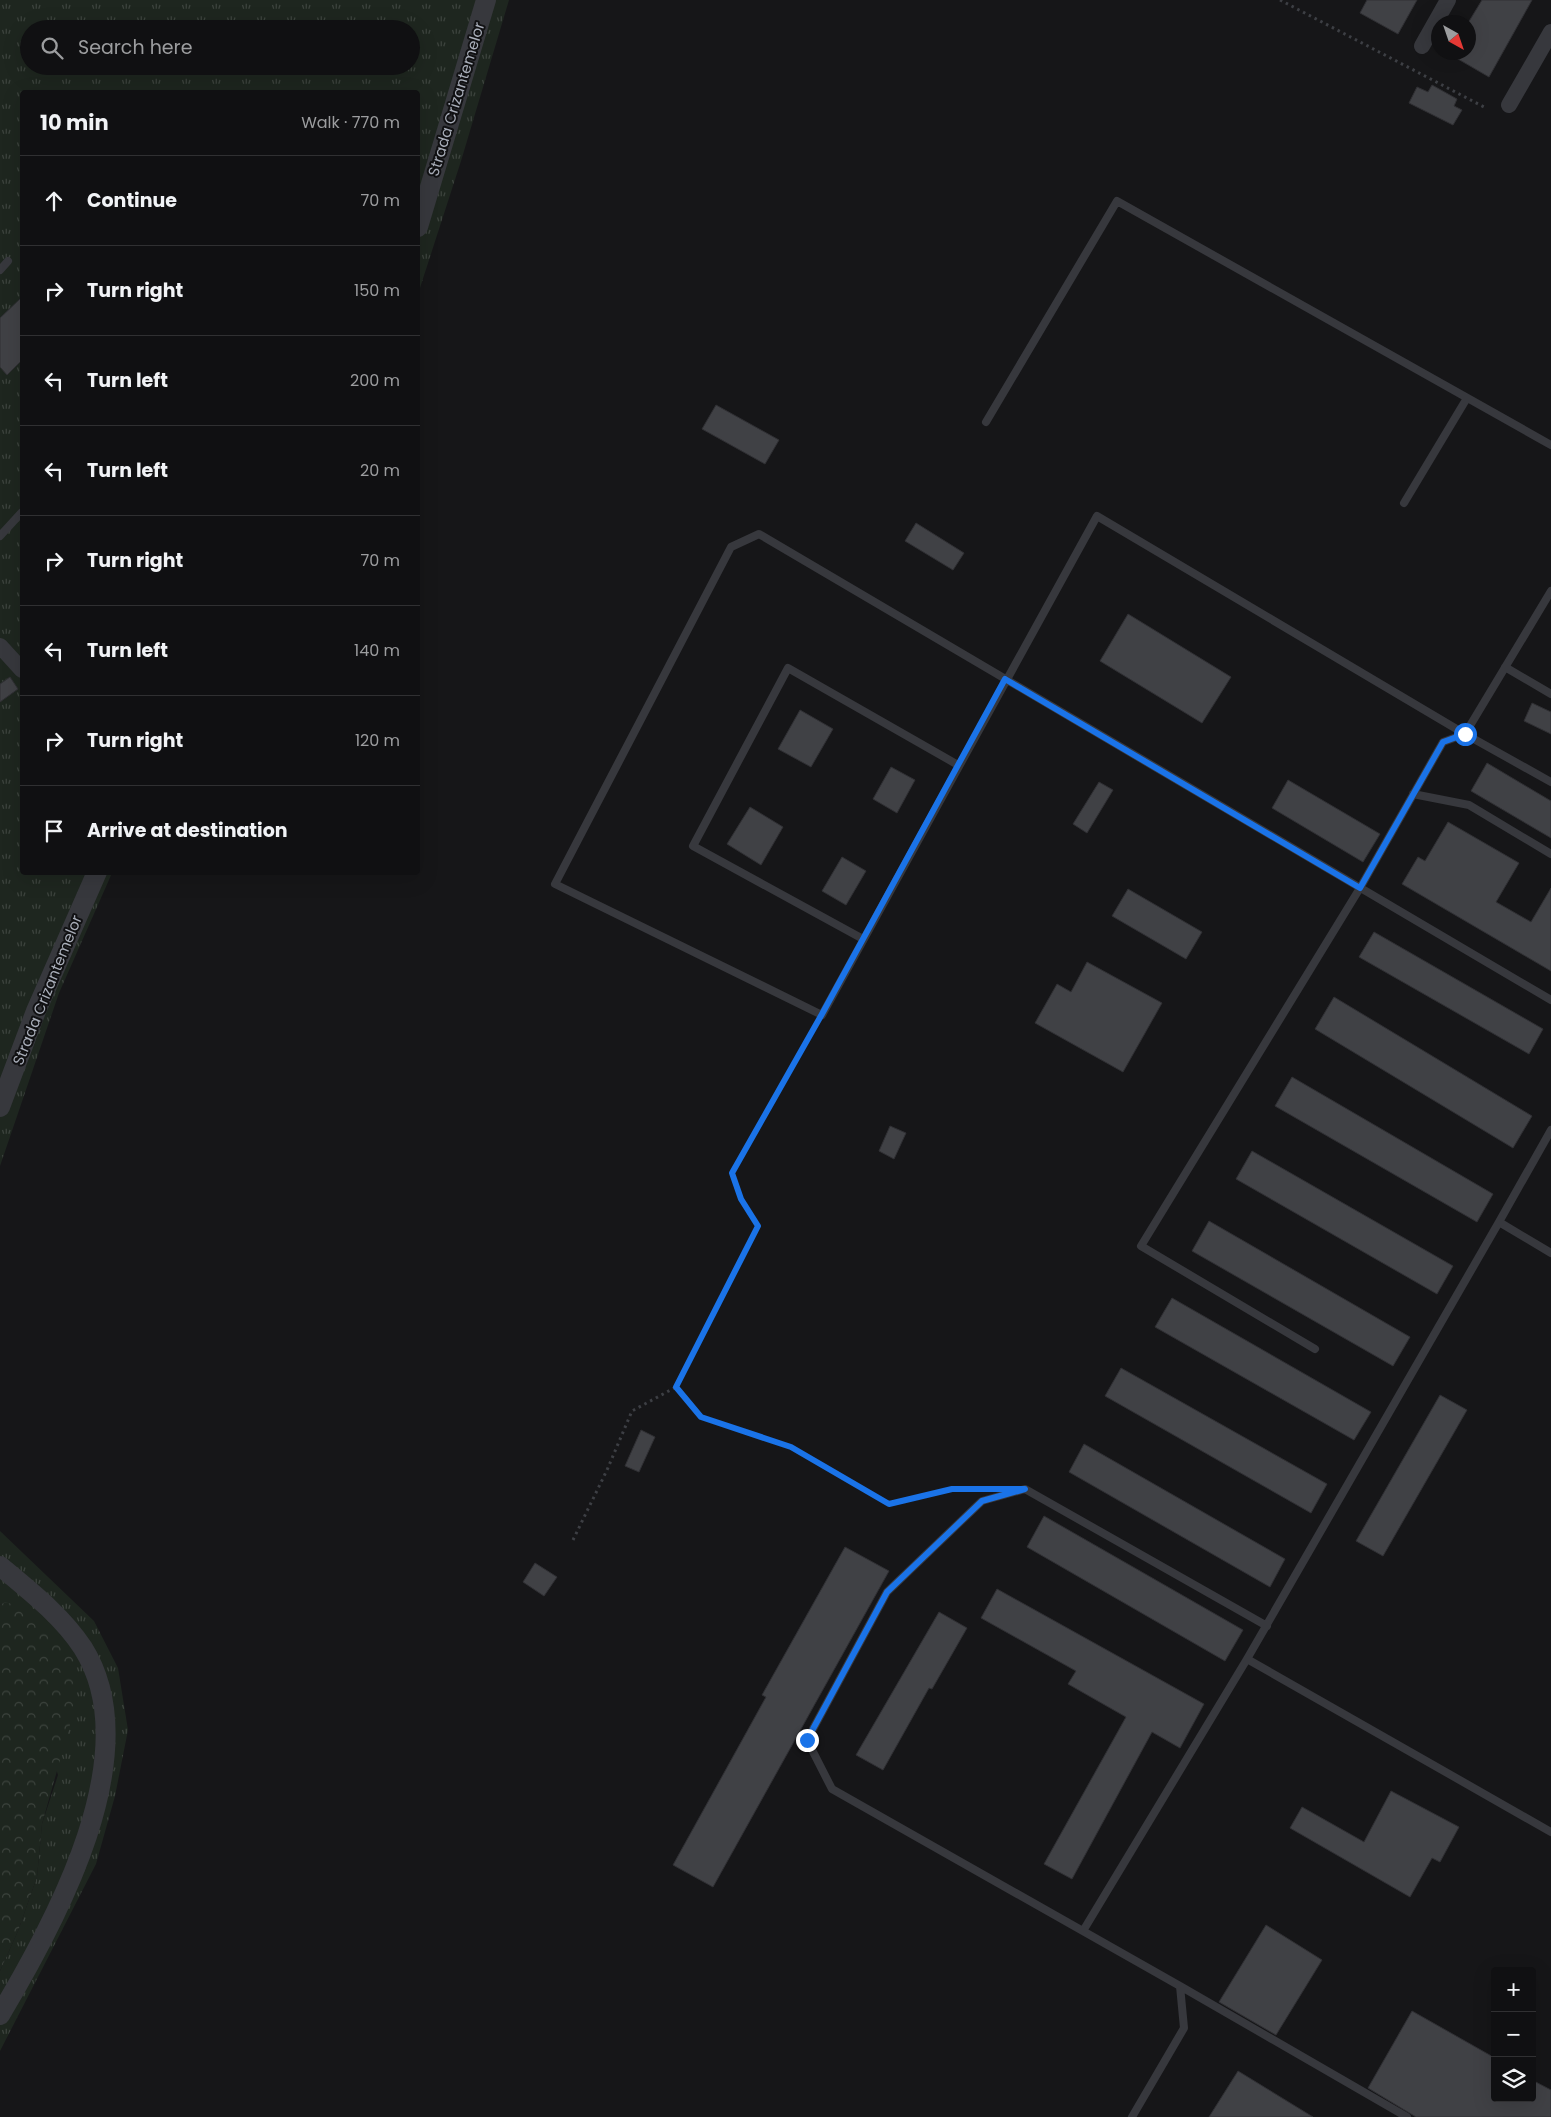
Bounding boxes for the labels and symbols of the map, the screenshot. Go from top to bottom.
north arrow [1431,15,1476,60]
street label: Strada Crizantemelor [423,19,490,179]
route start [1454,723,1477,746]
street label: Strada Crizantemelor [7,911,87,1068]
route end [796,1729,819,1752]

